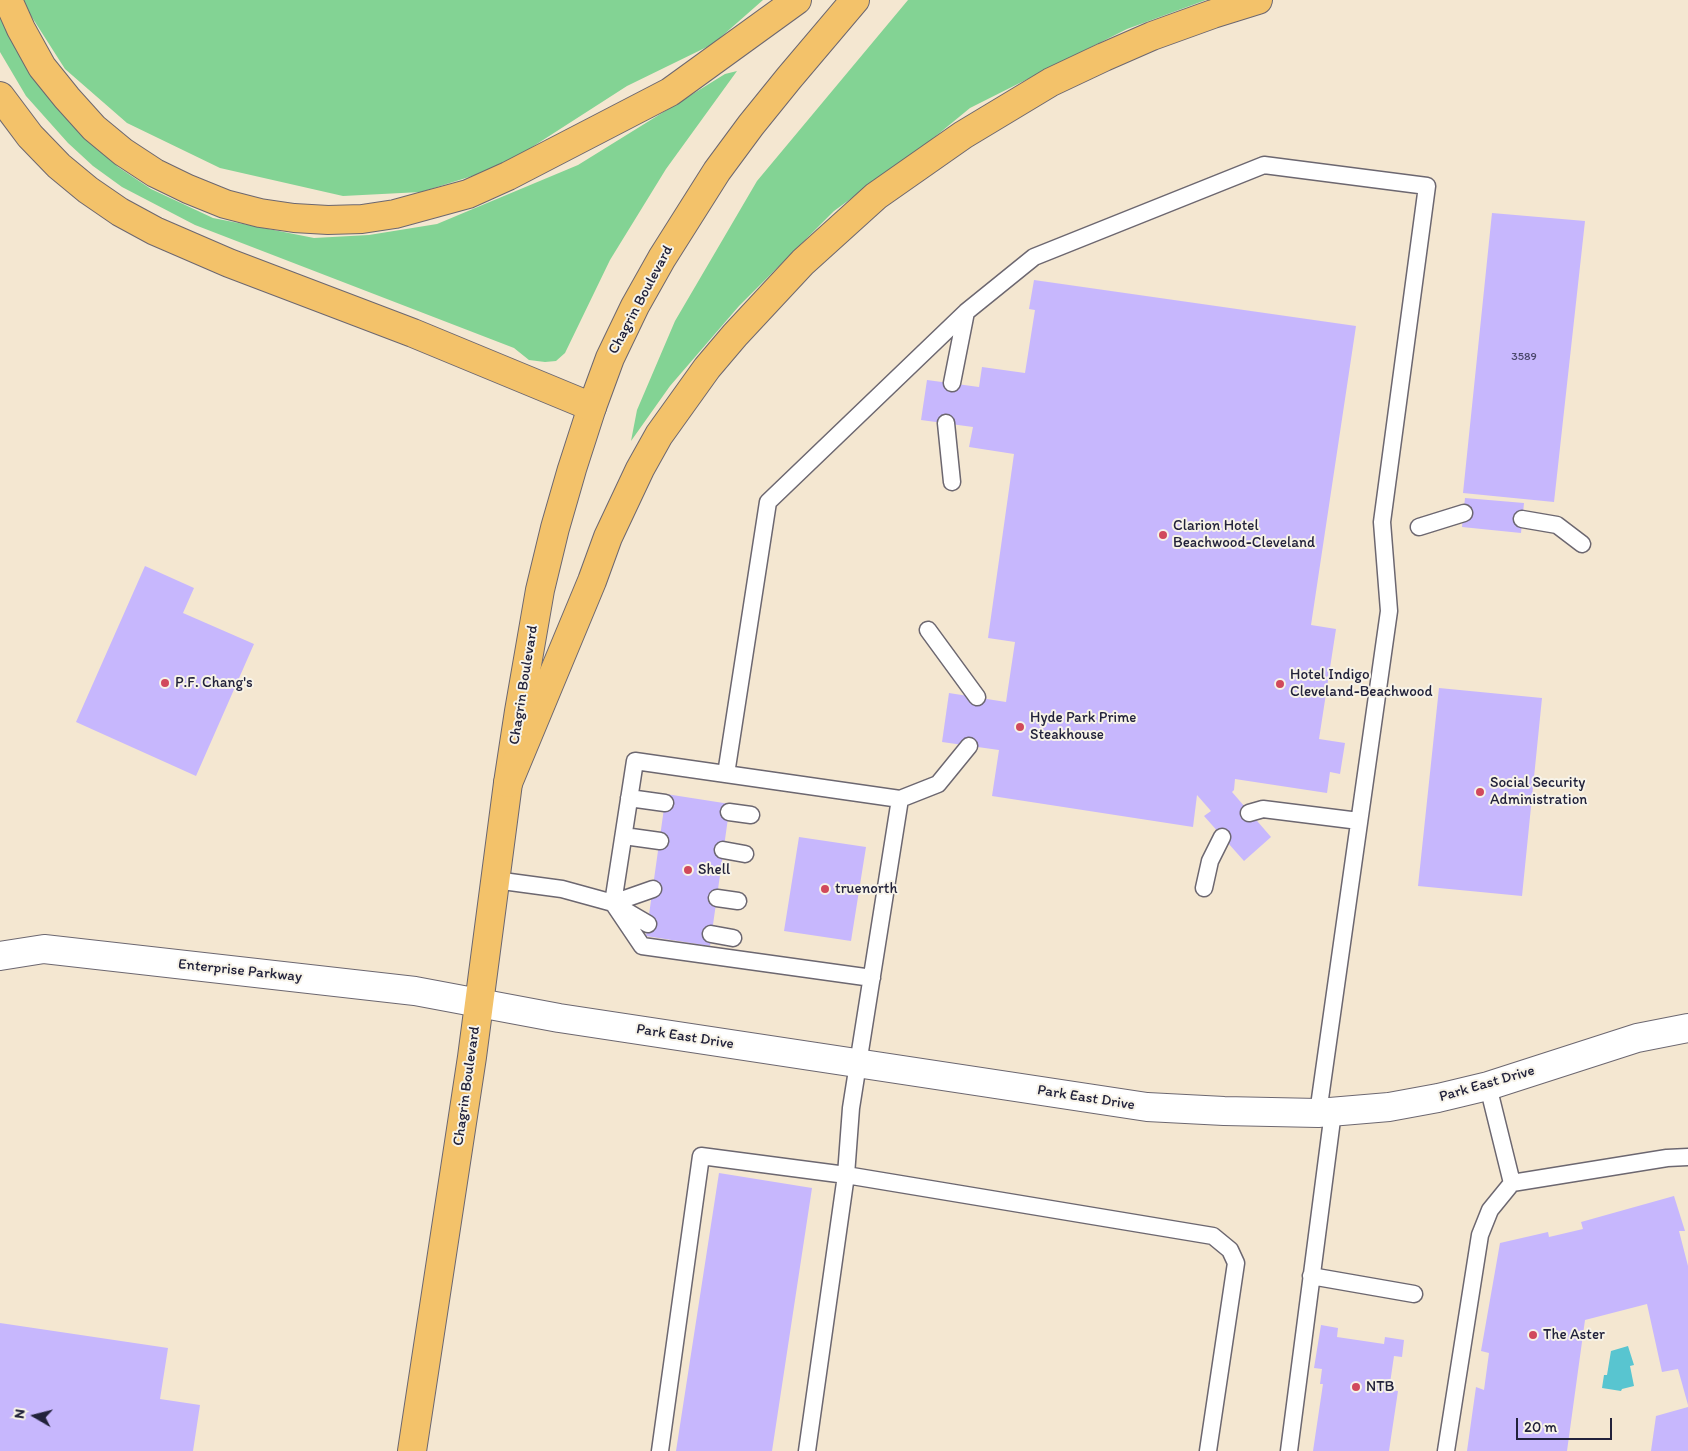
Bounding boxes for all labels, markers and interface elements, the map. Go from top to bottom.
street label: Chagrin Boulevard [605,242,677,358]
house number: 3589 [1511,350,1537,364]
place label: Clarion Hotel Beachwood-Cleveland [1173,517,1315,552]
marker: Clarion Hotel Beachwood-Cleveland [1157,529,1169,541]
street label: Chagrin Boulevard [506,624,542,746]
place label: Hotel Indigo Cleveland-Beachwood [1290,666,1433,701]
place label: P.F. Chang's [175,674,253,692]
marker: P.F. Chang's [159,677,171,689]
marker: Hotel Indigo Cleveland-Beachwood [1274,678,1286,690]
place label: Hyde Park Prime Steakhouse [1030,709,1136,744]
marker: Hyde Park Prime Steakhouse [1014,721,1026,733]
place label: Social Security Administration [1490,774,1587,809]
marker: Social Security Administration [1474,786,1486,798]
place label: Shell [698,861,730,879]
marker: Shell [682,864,694,876]
place label: truenorth [835,880,897,898]
marker: truenorth [819,883,831,895]
street label: Enterprise Parkway [177,956,303,986]
street label: Park East Drive [635,1020,735,1054]
street label: Chagrin Boulevard [450,1025,484,1147]
street label: Park East Drive [1437,1062,1537,1106]
street label: Park East Drive [1036,1081,1136,1115]
place label: The Aster [1543,1326,1605,1344]
marker: The Aster [1527,1329,1539,1341]
place label: NTB [1366,1378,1394,1396]
marker: NTB [1350,1381,1362,1393]
north arrow [10,1391,60,1441]
text: N [11,1408,29,1420]
scale bar [1518,1408,1614,1440]
text: 20 m [1524,1418,1557,1436]

